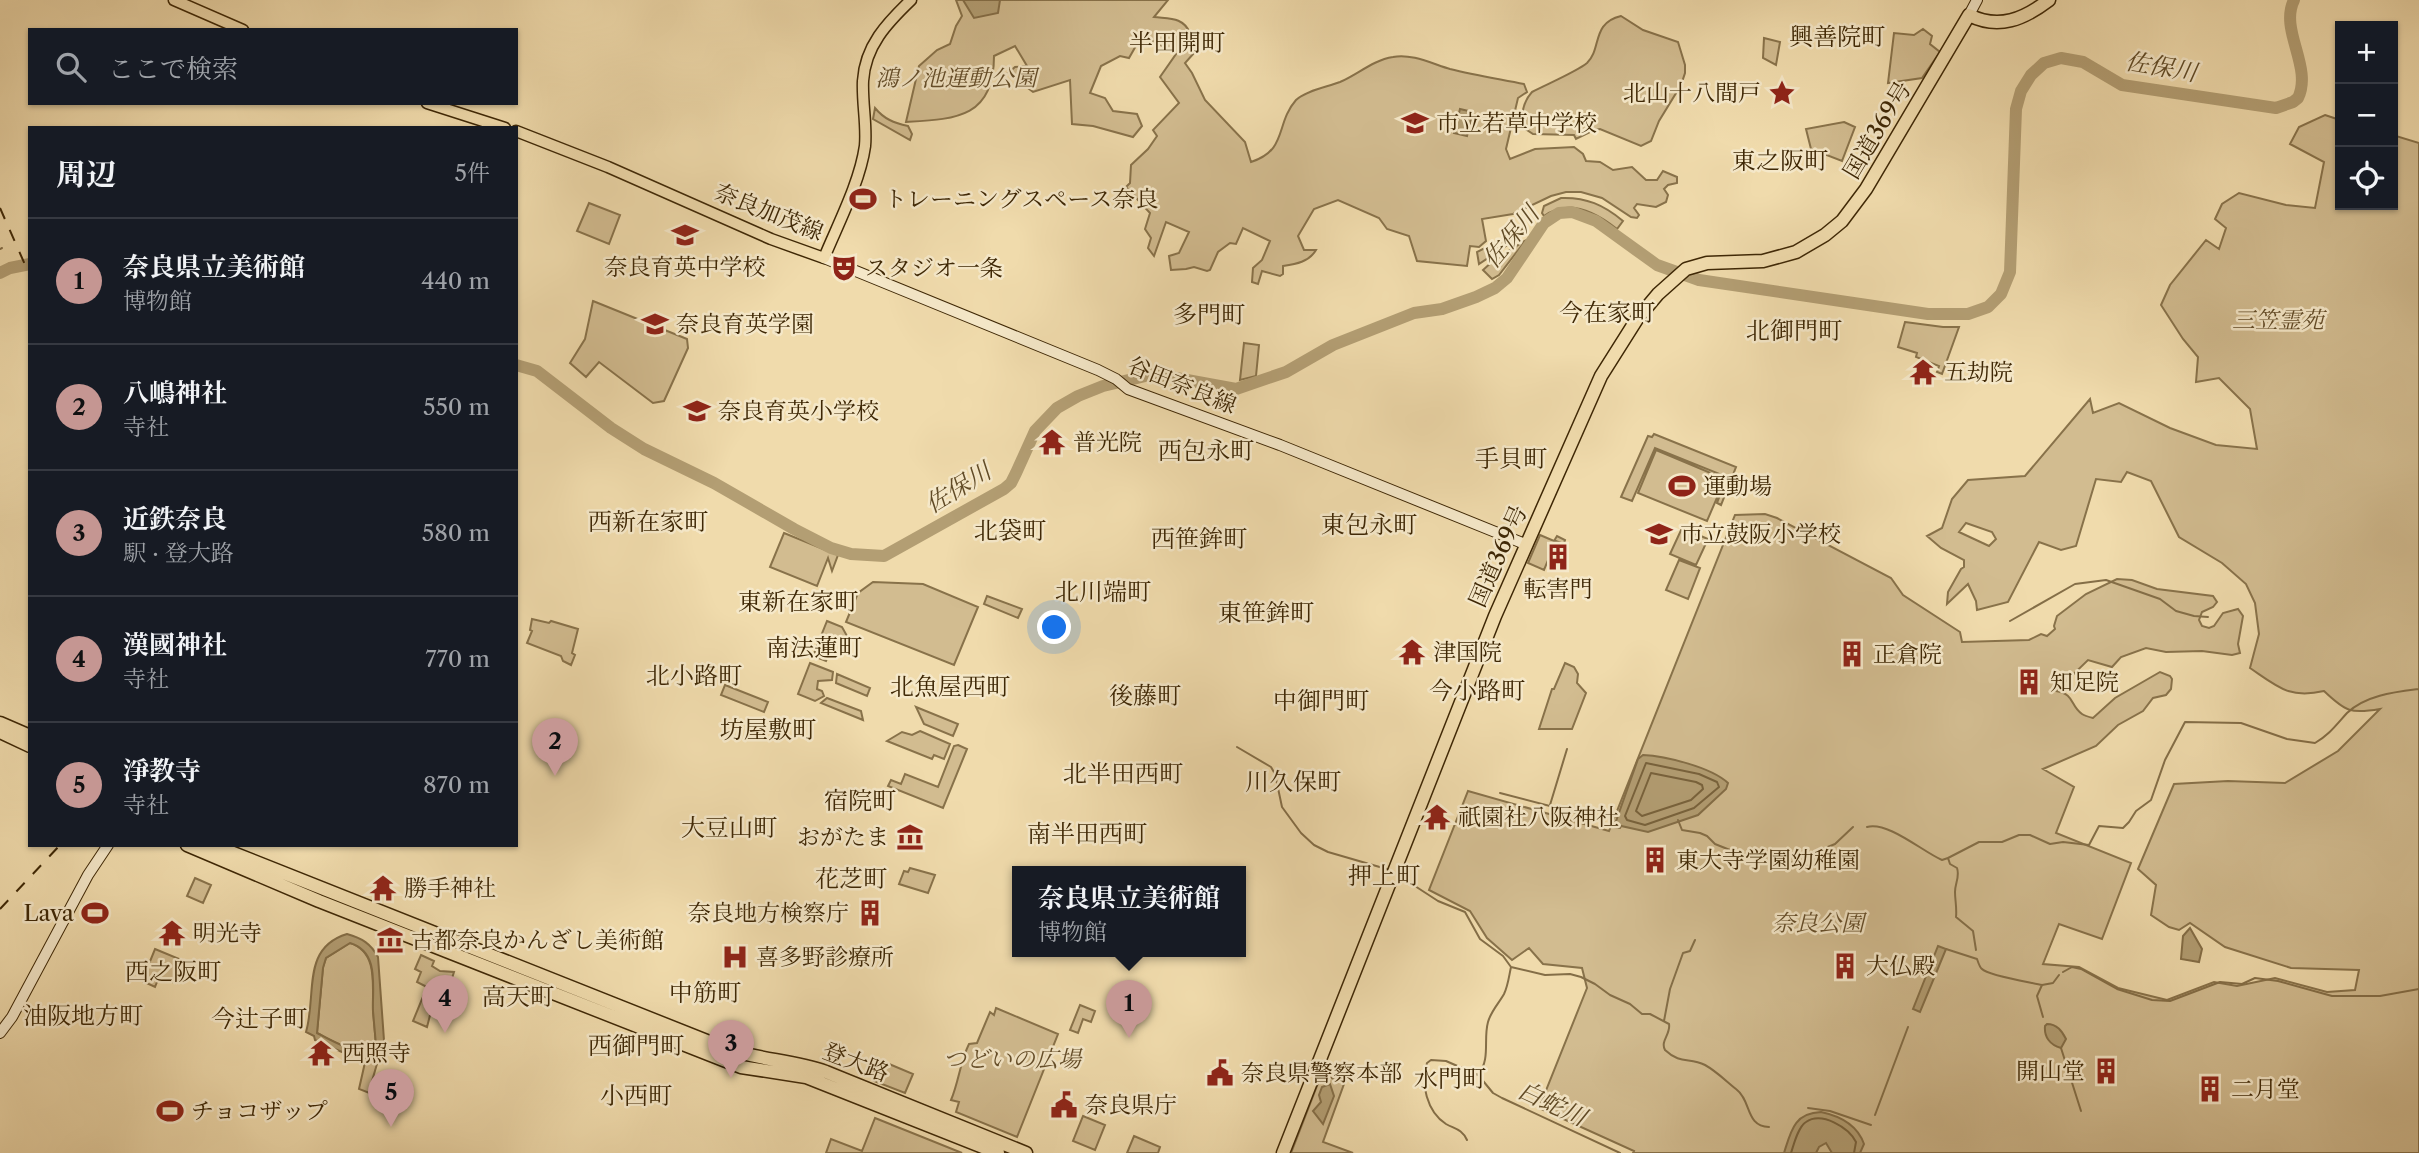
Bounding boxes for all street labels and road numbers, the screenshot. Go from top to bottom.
street label: 国道369号 [1837,76,1917,184]
street label: 奈良加茂線 [710,177,828,247]
street label: 谷田奈良線 [1123,350,1241,420]
street label: 国道369号 [1463,501,1533,611]
street label: 登大路 [819,1037,893,1087]

